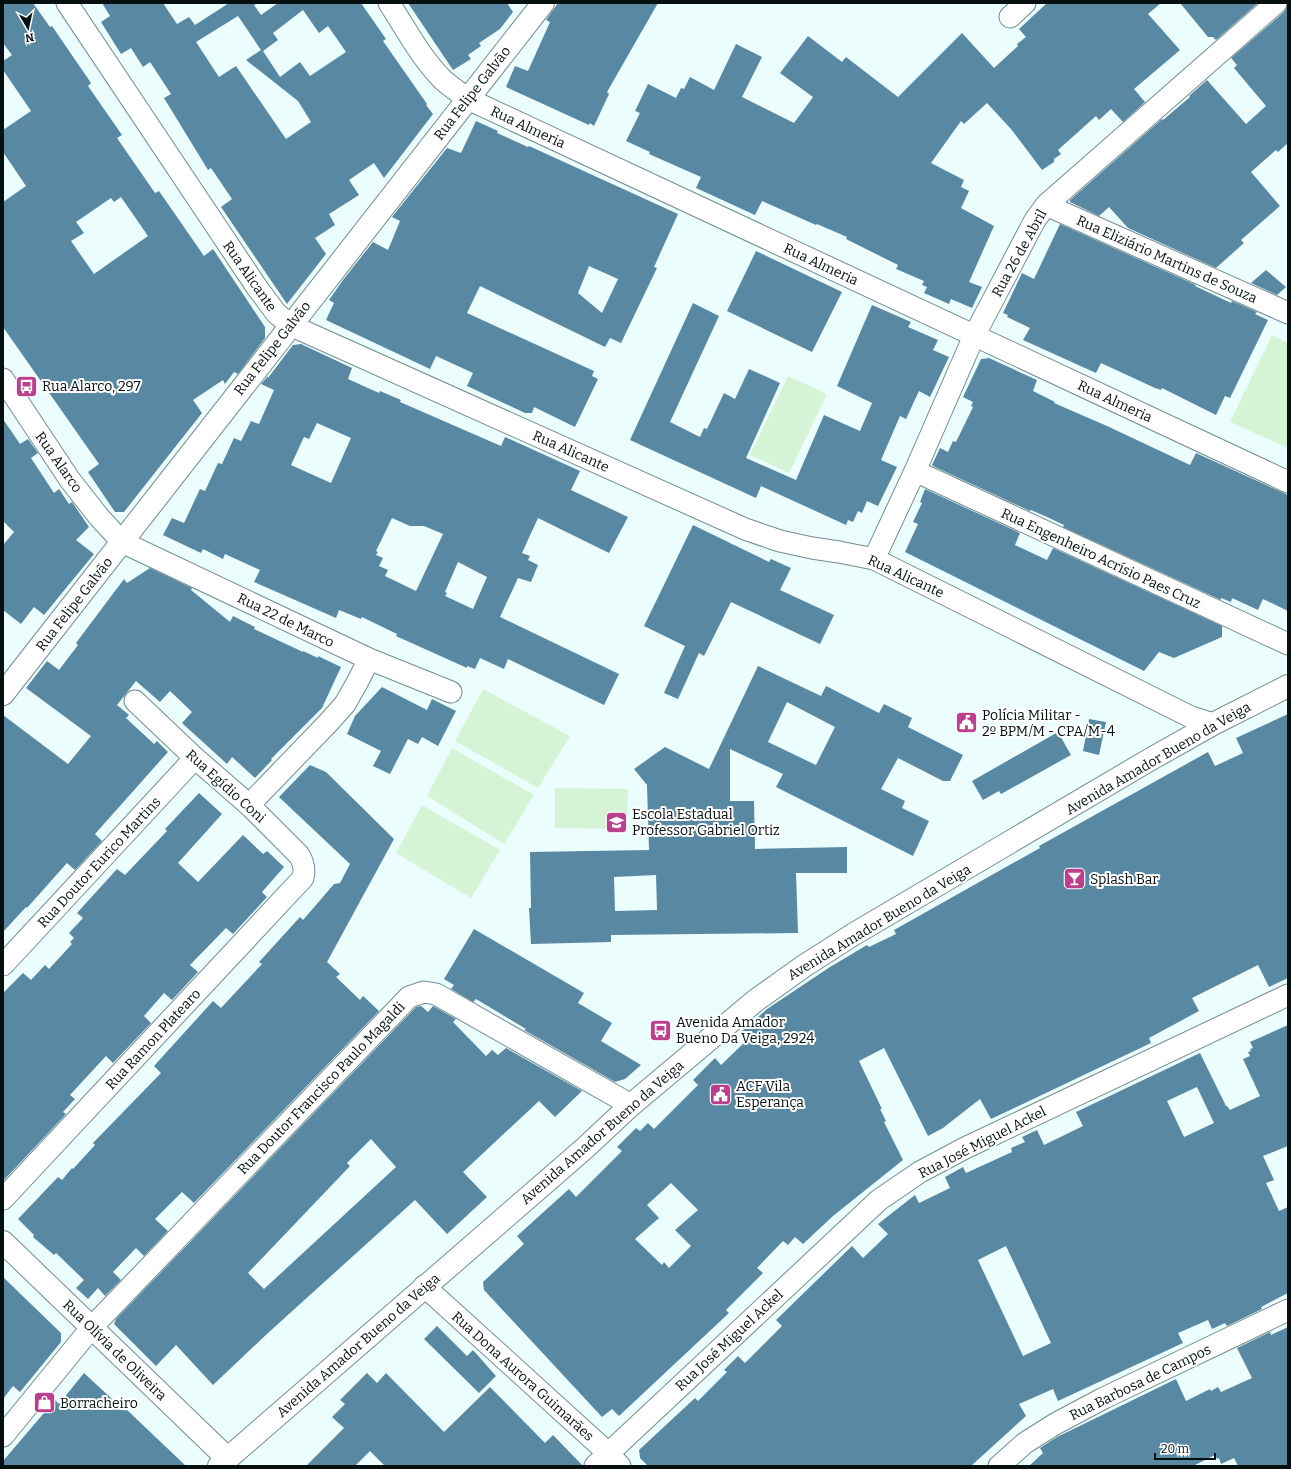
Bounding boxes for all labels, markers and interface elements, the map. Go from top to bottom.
north arrow [8,8,48,48]
text: N [24,30,35,45]
street label: Rua Felipe Galvão [430,43,514,144]
street label: Rua Almeria [488,103,568,152]
street label: Rua 26 de Abril [988,206,1051,300]
street label: Rua Eliziário Martins de Souza [1074,212,1260,307]
street label: Rua Alicante [219,238,280,315]
street label: Rua Almeria [781,240,861,289]
street label: Rua Felipe Galvão [230,298,314,399]
bus stop icon: Rua Alarco, 297 [13,373,39,399]
street label: Rua Almeria [1075,377,1155,426]
place label: Rua Alarco, 297 [42,378,141,395]
street label: Rua Alicante [530,427,612,476]
street label: Rua Alarco [31,429,86,496]
street label: Rua Engenheiro Acrísio Paes Cruz [998,505,1204,612]
street label: Rua Alicante [865,551,947,601]
street label: Rua Felipe Galvão [32,554,116,655]
street label: Rua 22 de Marco [235,590,337,651]
street label: Avenida Amador Bueno da Veiga [1063,698,1254,819]
place label: Polícia Militar - 2º BPM/M - CPA/M-4 [982,707,1115,740]
public building icon: Polícia Militar - 2º BPM/M - CPA/M-4 [953,710,979,736]
street label: Rua Egídio Coni [182,746,269,827]
street label: Rua Doutor Eurico Martins [34,793,164,931]
place label: Escola Estadual Professor Gabriel Ortiz [632,806,780,839]
school or university icon: Escola Estadual Professor Gabriel Ortiz [604,809,630,835]
street label: Avenida Amador Bueno da Veiga [785,861,974,984]
bar icon: Splash Bar [1061,866,1087,892]
place label: Splash Bar [1090,871,1159,888]
street label: Rua Ramon Platearo [102,985,204,1093]
street label: Rua Doutor Francisco Paulo Magaldi [234,999,408,1178]
place label: Avenida Amador Bueno Da Veiga, 2924 [676,1014,815,1047]
bus stop icon: Avenida Amador Bueno Da Veiga, 2924 [648,1017,674,1043]
street label: Avenida Amador Bueno da Veiga [517,1057,688,1208]
place label: ACF Vila Esperança [736,1078,804,1111]
public building icon: ACF Vila Esperança [707,1081,733,1107]
street label: Rua José Miguel Ackel [915,1103,1049,1182]
street label: Avenida Amador Bueno da Veiga [273,1270,444,1421]
street label: Rua José Miguel Ackel [672,1286,787,1395]
street label: Rua Olívia de Oliveira [59,1296,170,1404]
street label: Rua Dona Aurora Guimarães [448,1308,597,1445]
street label: Rua Barbosa de Campos [1067,1341,1214,1424]
shop icon: Borracheiro [31,1390,57,1416]
place label: Borracheiro [60,1395,138,1412]
scale bar [1155,1435,1215,1461]
text: 20 m [1161,1442,1190,1456]

